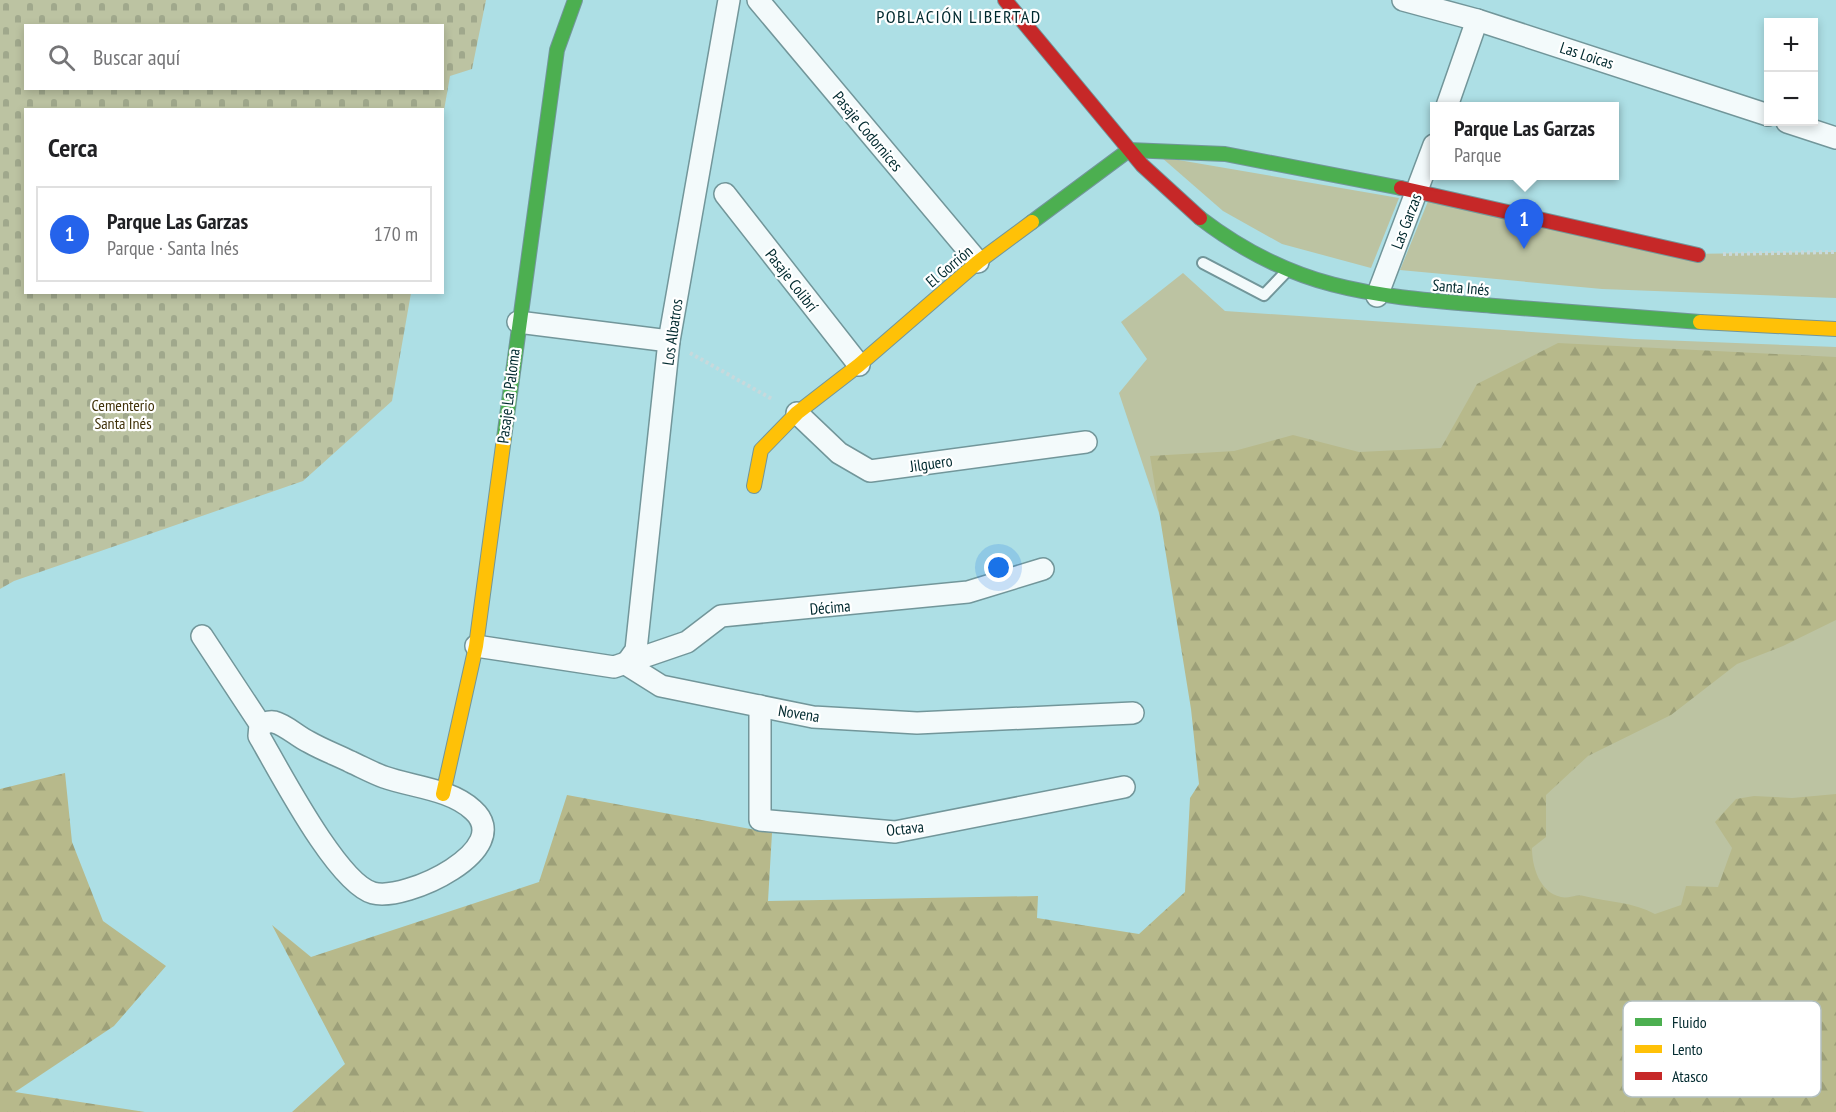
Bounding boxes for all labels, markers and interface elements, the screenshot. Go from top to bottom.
district label: POBLACIÓN LIBERTAD [876,5,1042,28]
map controls [1764,18,1818,126]
button: + [1764,18,1818,72]
search box [24,24,444,90]
street label: Las Loicas [1558,37,1616,73]
icon: search [45,41,78,74]
text: Buscar aquí [93,43,180,71]
button: − [1764,72,1818,126]
street label: Pasaje Codornices [829,87,907,175]
popup [1430,102,1619,180]
text: Parque Las Garzas [1454,114,1595,142]
text: Cerca [48,131,98,164]
text: Parque [1454,142,1501,168]
street label: Las Garzas [1386,190,1426,252]
pin: 1 [1504,200,1544,249]
text: Parque Las Garzas [107,207,248,235]
text: 1 [65,221,74,247]
text: 170 m [374,221,418,247]
text: Parque · Santa Inés [107,235,239,261]
street label: El Gorrión [922,241,976,291]
street label: Pasaje Colibrí [761,245,823,316]
street label: Santa Inés [1432,275,1490,299]
street label: Los Albatros [657,297,687,367]
street label: Pasaje La Paloma [492,347,524,445]
park label: Cementerio Santa Inés [91,395,155,433]
street label: Jilguero [907,450,954,476]
your location [984,553,1013,582]
street label: Décima [809,595,851,619]
street label: Novena [777,700,821,726]
street label: Octava [885,816,925,840]
legend [1623,1001,1821,1097]
text: Fluido [1672,1012,1707,1032]
text: Lento [1672,1039,1703,1059]
text: Atasco [1672,1066,1708,1086]

